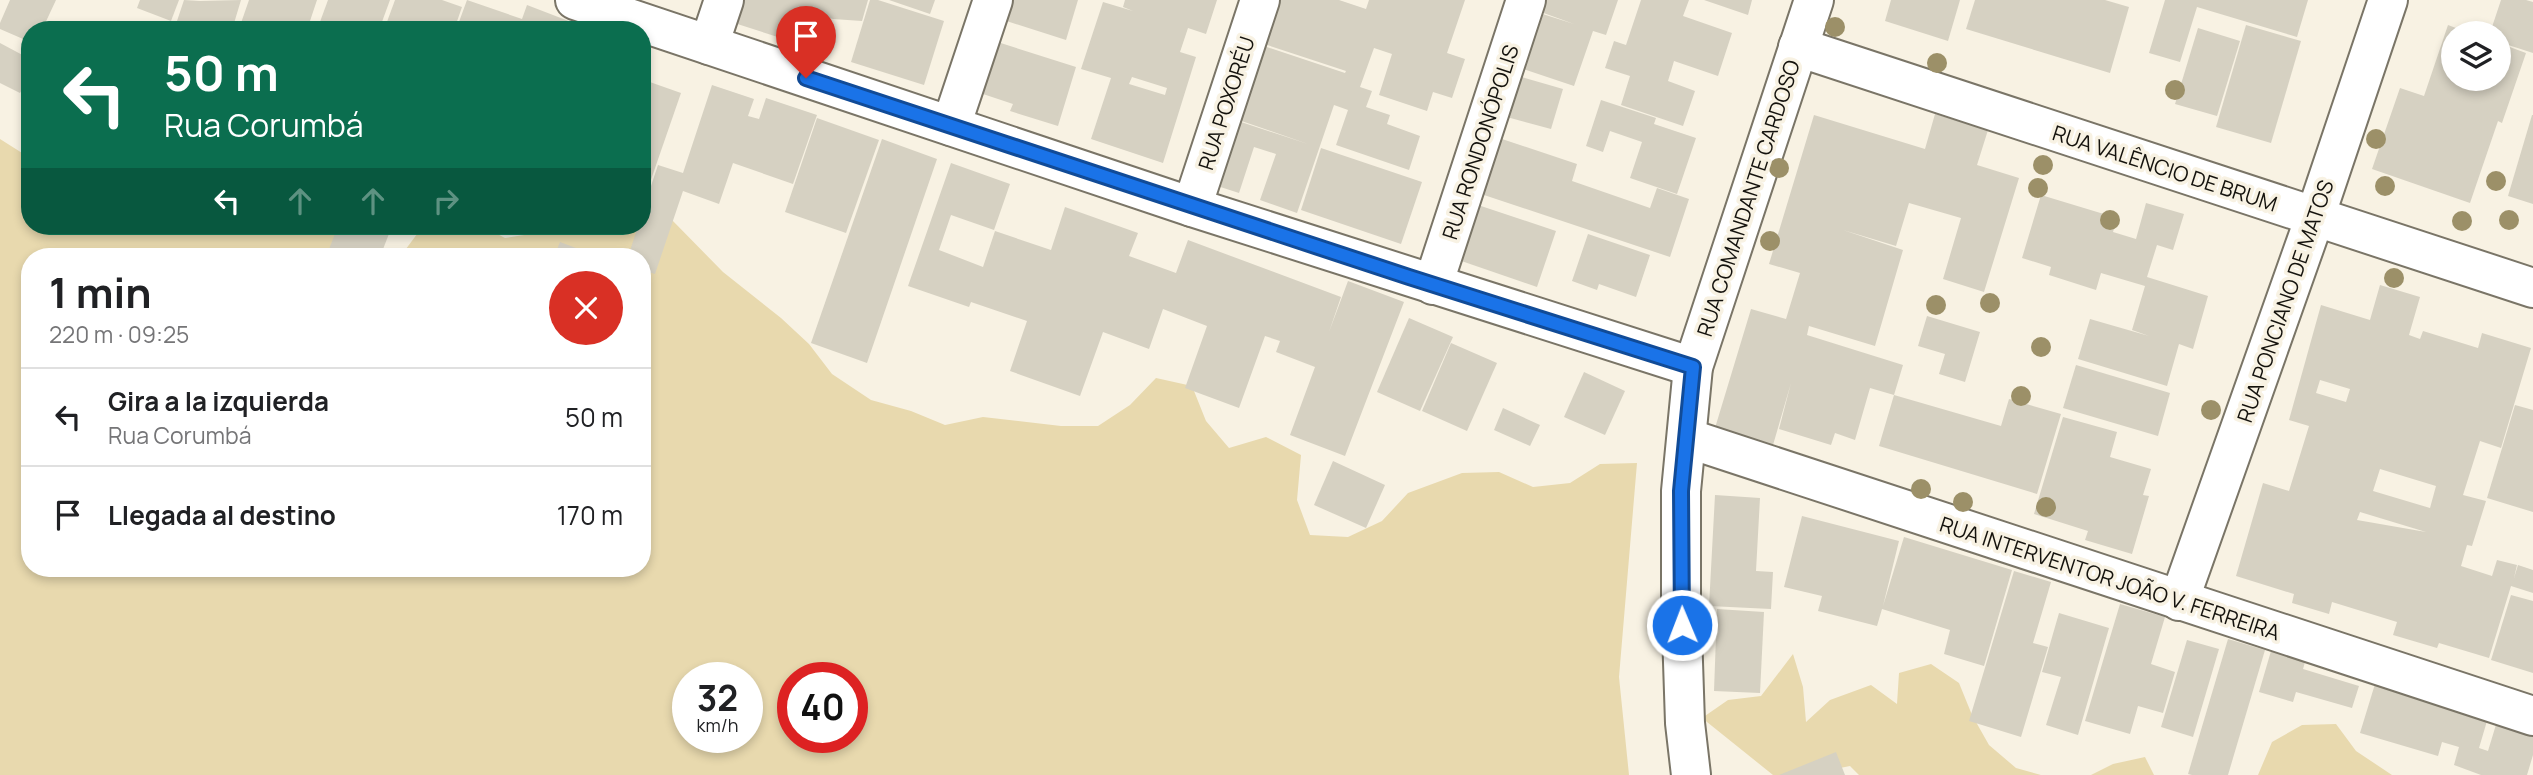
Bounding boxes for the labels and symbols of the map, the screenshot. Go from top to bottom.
pin [776,6,836,78]
street label: RUA POXORÉU [1191,33,1261,173]
street label: RUA RONDONÓPOLIS [1435,41,1525,243]
street label: RUA COMANDANTE CARDOSO [1690,56,1806,340]
street label: RUA VALÊNCIO DE BRUM [2049,118,2281,218]
street label: RUA PONCIANO DE MATOS [2230,176,2340,426]
street label: RUA INTERVENTOR JOÃO V. FERREIRA [1936,510,2284,646]
position arrow [1645,588,1719,662]
speed limit sign: 40 [777,662,868,753]

